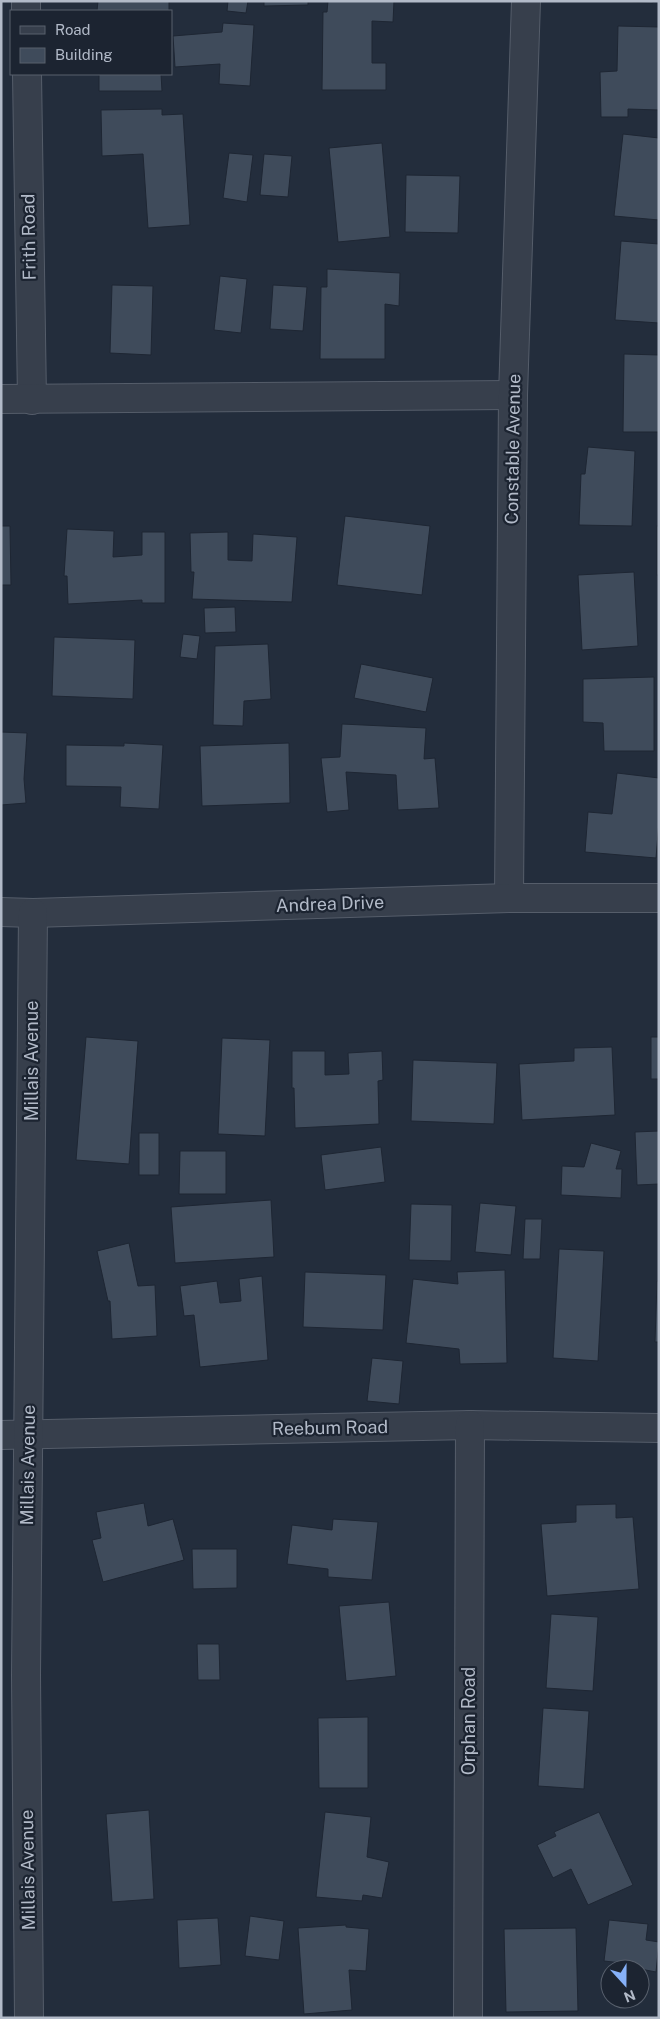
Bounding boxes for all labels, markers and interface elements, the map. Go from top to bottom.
legend [10,10,172,75]
text: Road [55,21,91,38]
text: Building [55,46,113,63]
street label: Frith Road [17,194,40,280]
street label: Constable Avenue [501,373,524,524]
street label: Andrea Drive [275,891,385,916]
street label: Millais Avenue [21,1001,42,1121]
street label: Millais Avenue [16,1404,39,1526]
street label: Reebum Road [272,1416,388,1439]
street label: Orphan Road [458,1667,479,1775]
street label: Millais Avenue [16,1809,39,1931]
north arrow [600,1959,650,2009]
text: N [622,1987,638,2006]

